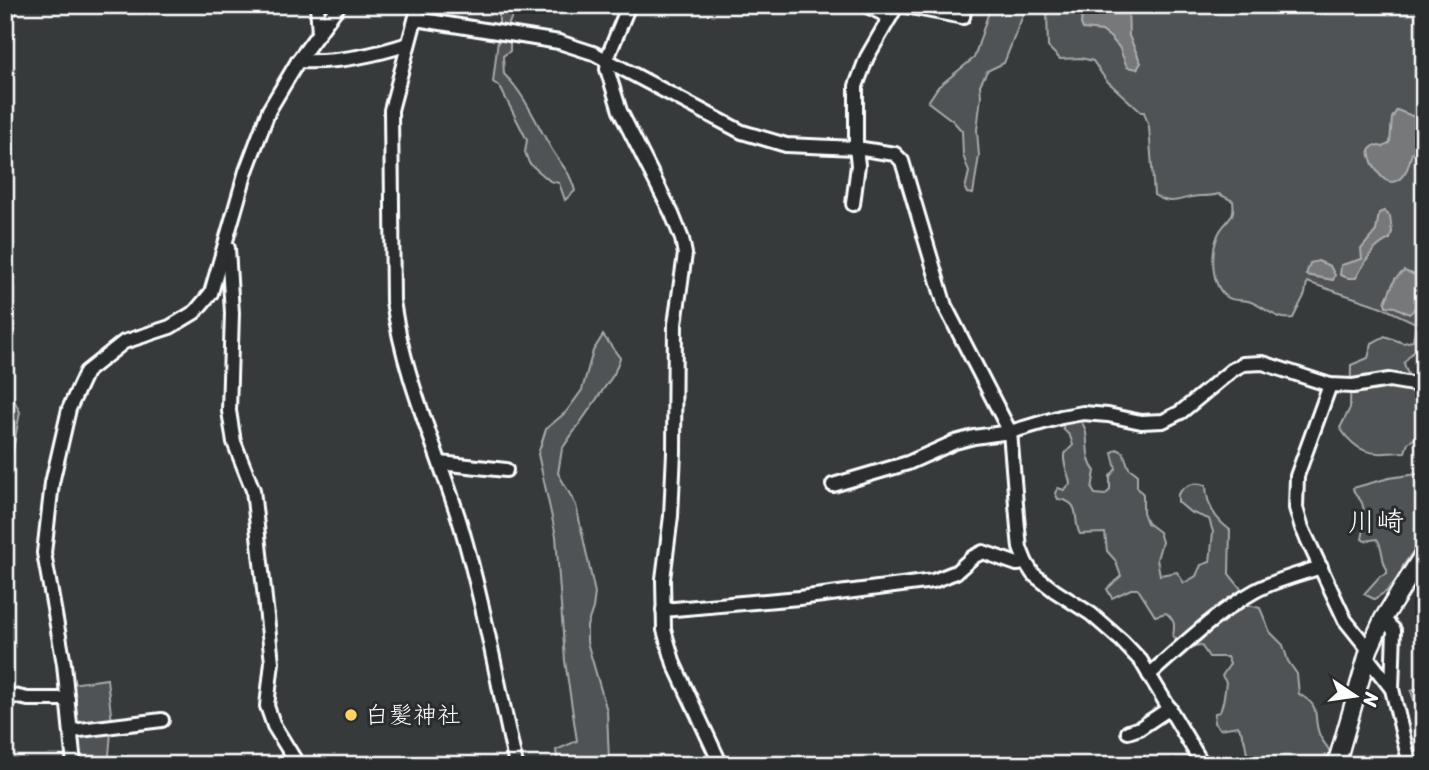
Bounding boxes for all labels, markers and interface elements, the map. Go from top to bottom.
district label: 川崎 [1348,497,1404,546]
north arrow [1320,662,1390,732]
text: N [1353,689,1389,711]
place label: 白髪神社 [365,694,461,736]
marker: 白髪神社 [343,707,359,723]

